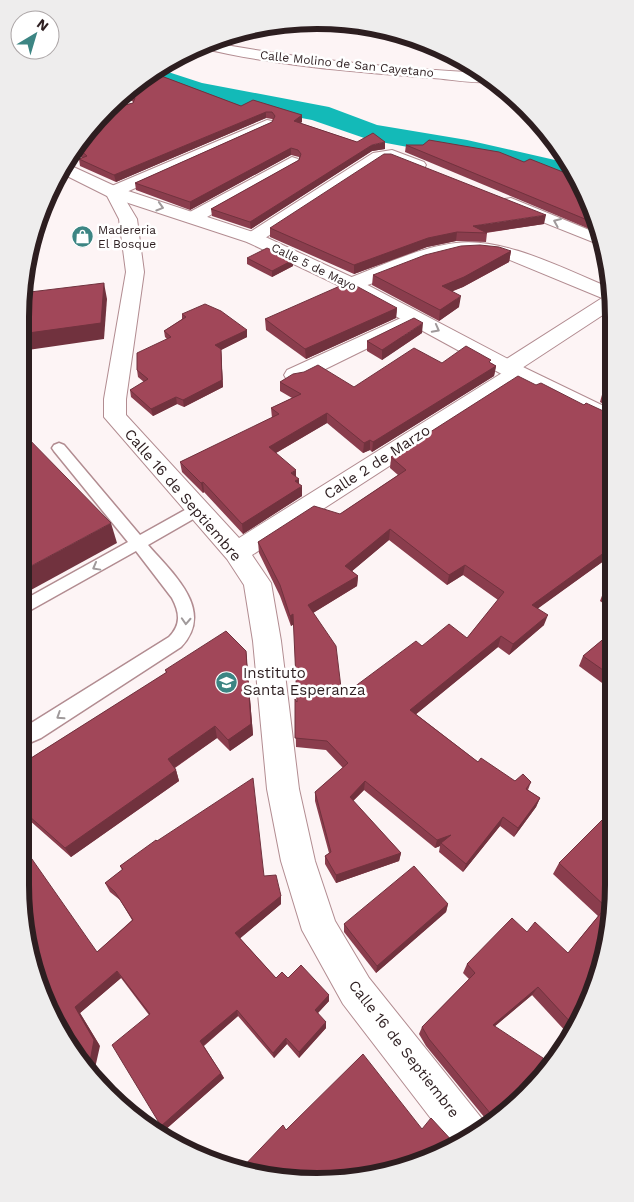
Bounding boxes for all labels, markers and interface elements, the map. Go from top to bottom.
north arrow [10,10,60,60]
text: N [34,15,52,34]
street label: Calle Molino de San Cayetano [259,48,435,80]
one-way arrow [155,201,164,211]
one-way arrow [553,218,561,228]
place label: Madereria El Bosque [98,223,156,251]
shop icon: Madereria El Bosque [70,225,94,249]
street label: Calle 5 de Mayo [269,240,359,294]
one-way arrow [431,323,440,333]
street label: Calle 2 de Marzo [321,421,433,503]
street label: Calle 16 de Septiembre [121,425,245,565]
one-way arrow [92,561,101,571]
one-way arrow [180,618,191,626]
place label: Instituto Santa Esperanza [243,664,366,699]
school or university icon: Instituto Santa Esperanza [215,670,239,694]
one-way arrow [56,710,65,719]
street label: Calle 16 de Septiembre [345,977,463,1121]

